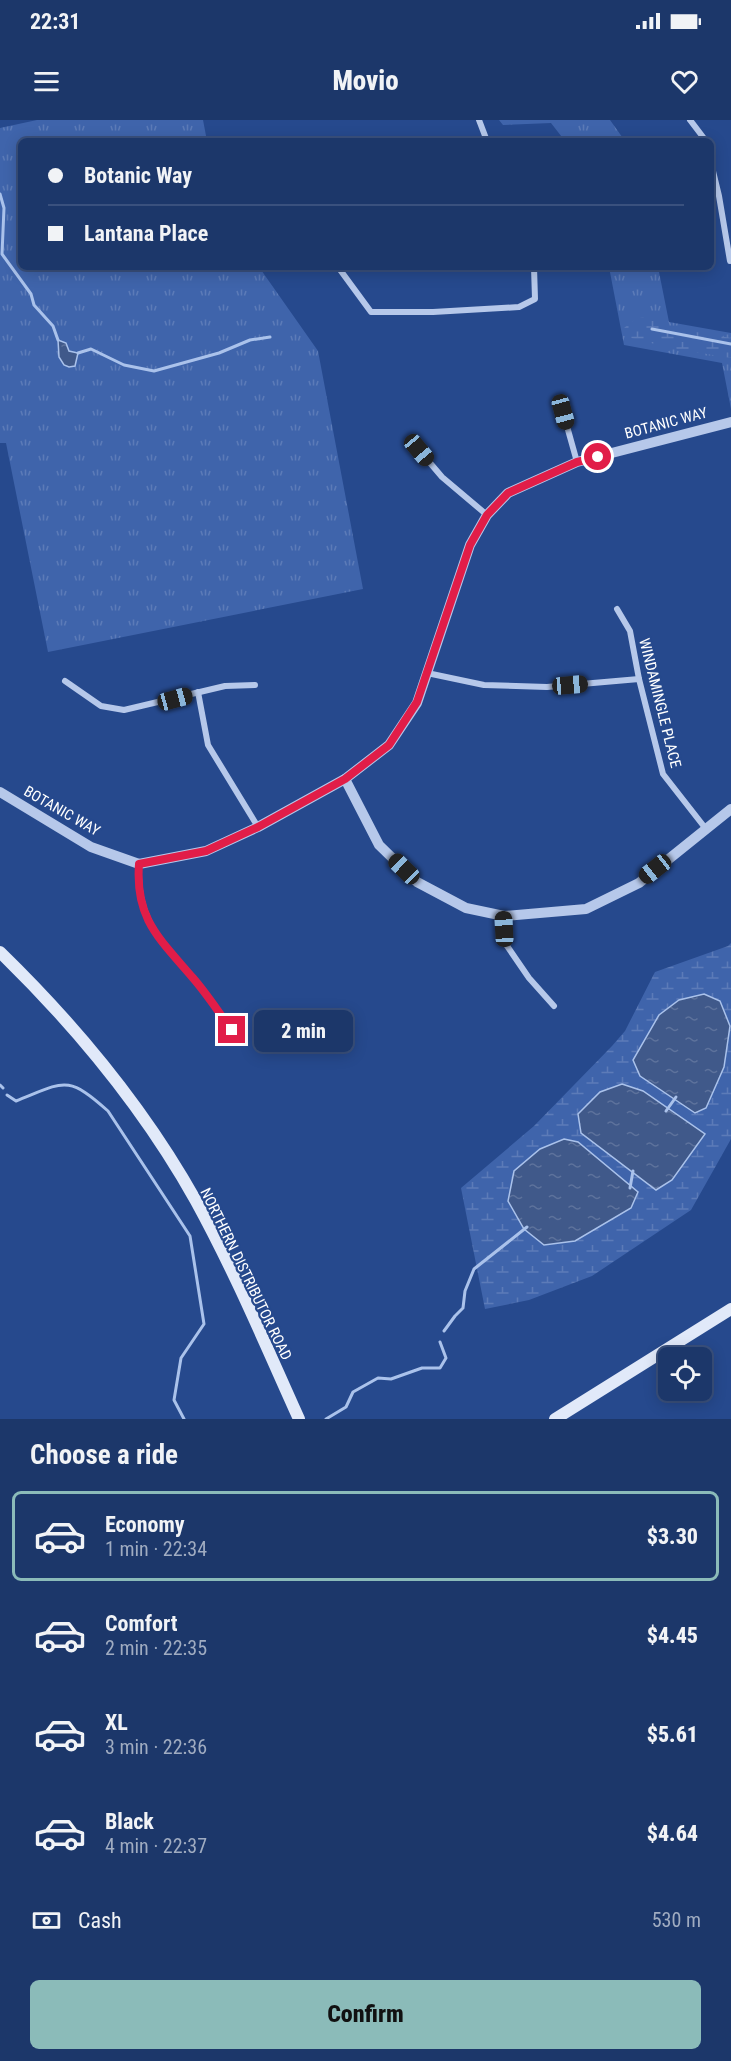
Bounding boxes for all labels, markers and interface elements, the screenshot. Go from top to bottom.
text: 22:31 [30,9,81,34]
icon: menu [30,65,63,98]
text: Movio [332,65,399,97]
icon: heart [668,65,701,98]
text: Botanic Way [84,163,192,188]
text: Lantana Place [84,221,208,246]
car [550,392,576,432]
street label: BOTANIC WAY [623,403,709,443]
car [401,430,437,470]
route start [584,443,611,470]
street label: WINDAMINGLE PLACE [635,636,685,770]
car [551,674,589,696]
car [155,686,195,712]
street label: BOTANIC WAY [21,782,103,840]
car [385,850,423,888]
car [635,851,675,887]
car [494,911,514,947]
callout: 2 min [253,1009,352,1051]
route end [218,1016,245,1043]
text: 2 min [281,1019,326,1043]
street label: NORTHERN DISTRIBUTOR ROAD [196,1185,296,1363]
map controls [658,1347,712,1401]
button: locate [658,1347,712,1401]
text: Choose a ride [30,1439,178,1471]
icon: car [33,1509,87,1563]
text: Economy [105,1512,185,1537]
text: $3.30 [647,1524,698,1549]
text: 1 min · 22:34 [105,1537,207,1561]
icon: car [33,1608,87,1662]
text: Comfort [105,1611,178,1636]
text: $4.45 [647,1623,698,1648]
text: 2 min · 22:35 [105,1636,207,1660]
icon: car [33,1707,87,1761]
text: XL [105,1710,128,1735]
text: $5.61 [647,1722,698,1747]
text: 3 min · 22:36 [105,1735,207,1759]
icon: car [33,1806,87,1860]
text: Black [105,1809,154,1834]
text: $4.64 [647,1821,698,1846]
text: 4 min · 22:37 [105,1834,207,1858]
icon: cash [30,1904,63,1937]
text: Cash [78,1908,122,1933]
text: 530 m [652,1908,701,1932]
button: Confirm [30,1980,701,2049]

